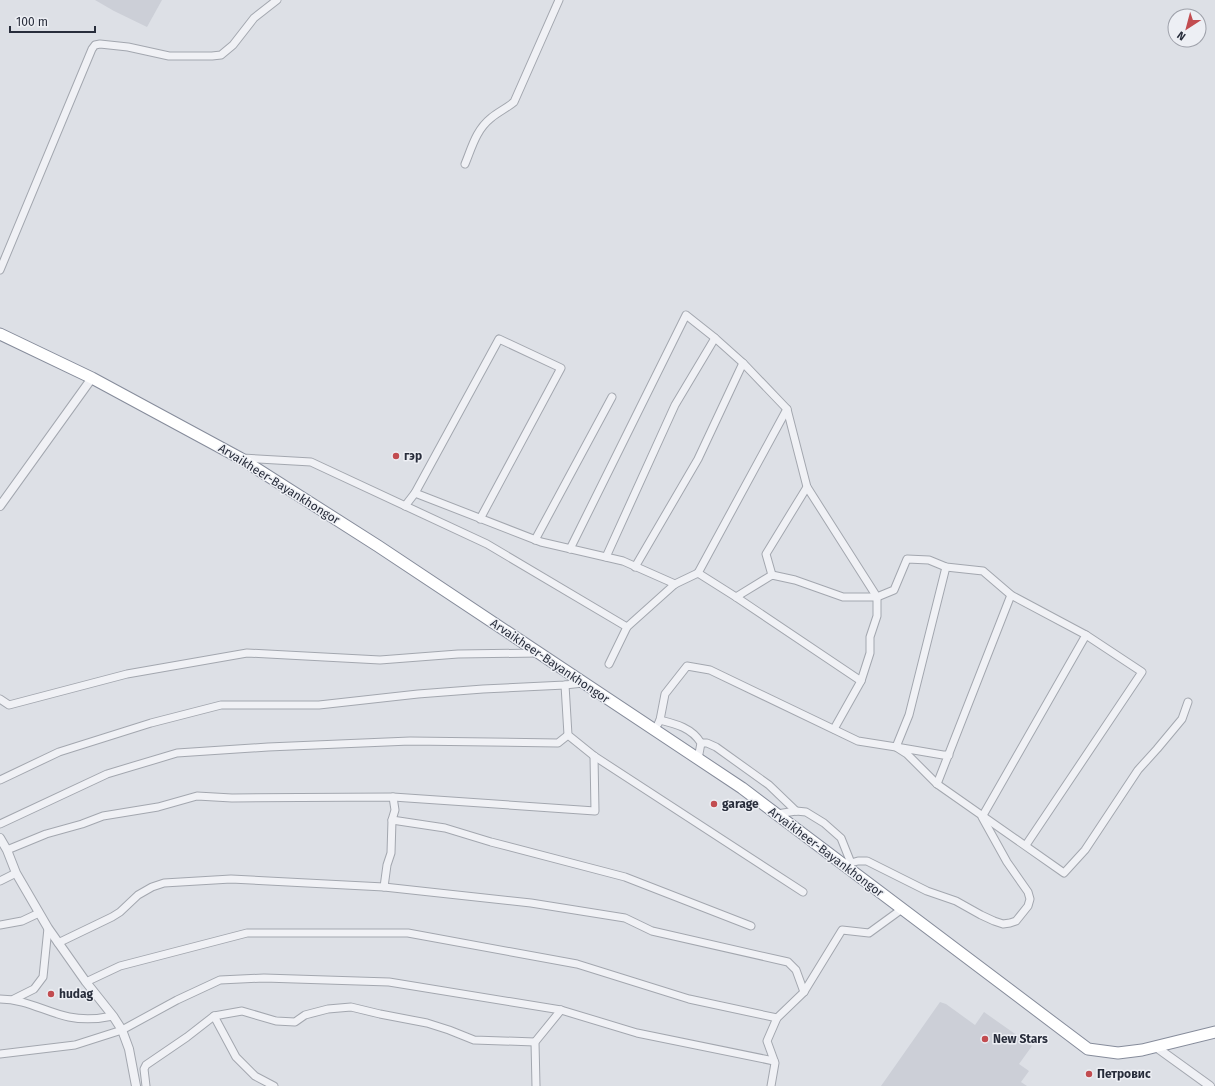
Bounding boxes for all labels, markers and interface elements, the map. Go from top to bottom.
scale bar [10,8,95,34]
north arrow [1167,8,1207,48]
text: 100 m [16,15,48,29]
text: N [1175,28,1188,43]
street label: Arvaikheer-Bayankhongor [216,441,343,527]
place label: гэр [404,449,422,463]
marker: гэр [391,451,401,461]
street label: Arvaikheer-Bayankhongor [488,616,612,706]
place label: garage [722,797,759,811]
marker: garage [709,799,719,809]
street label: Arvaikheer-Bayankhongor [766,804,887,900]
place label: hudag [59,987,93,1001]
marker: hudag [46,989,56,999]
place label: New Stars [993,1032,1048,1046]
marker: New Stars [980,1034,990,1044]
place label: Петровис [1097,1067,1151,1081]
marker: Петровис [1084,1069,1094,1079]

